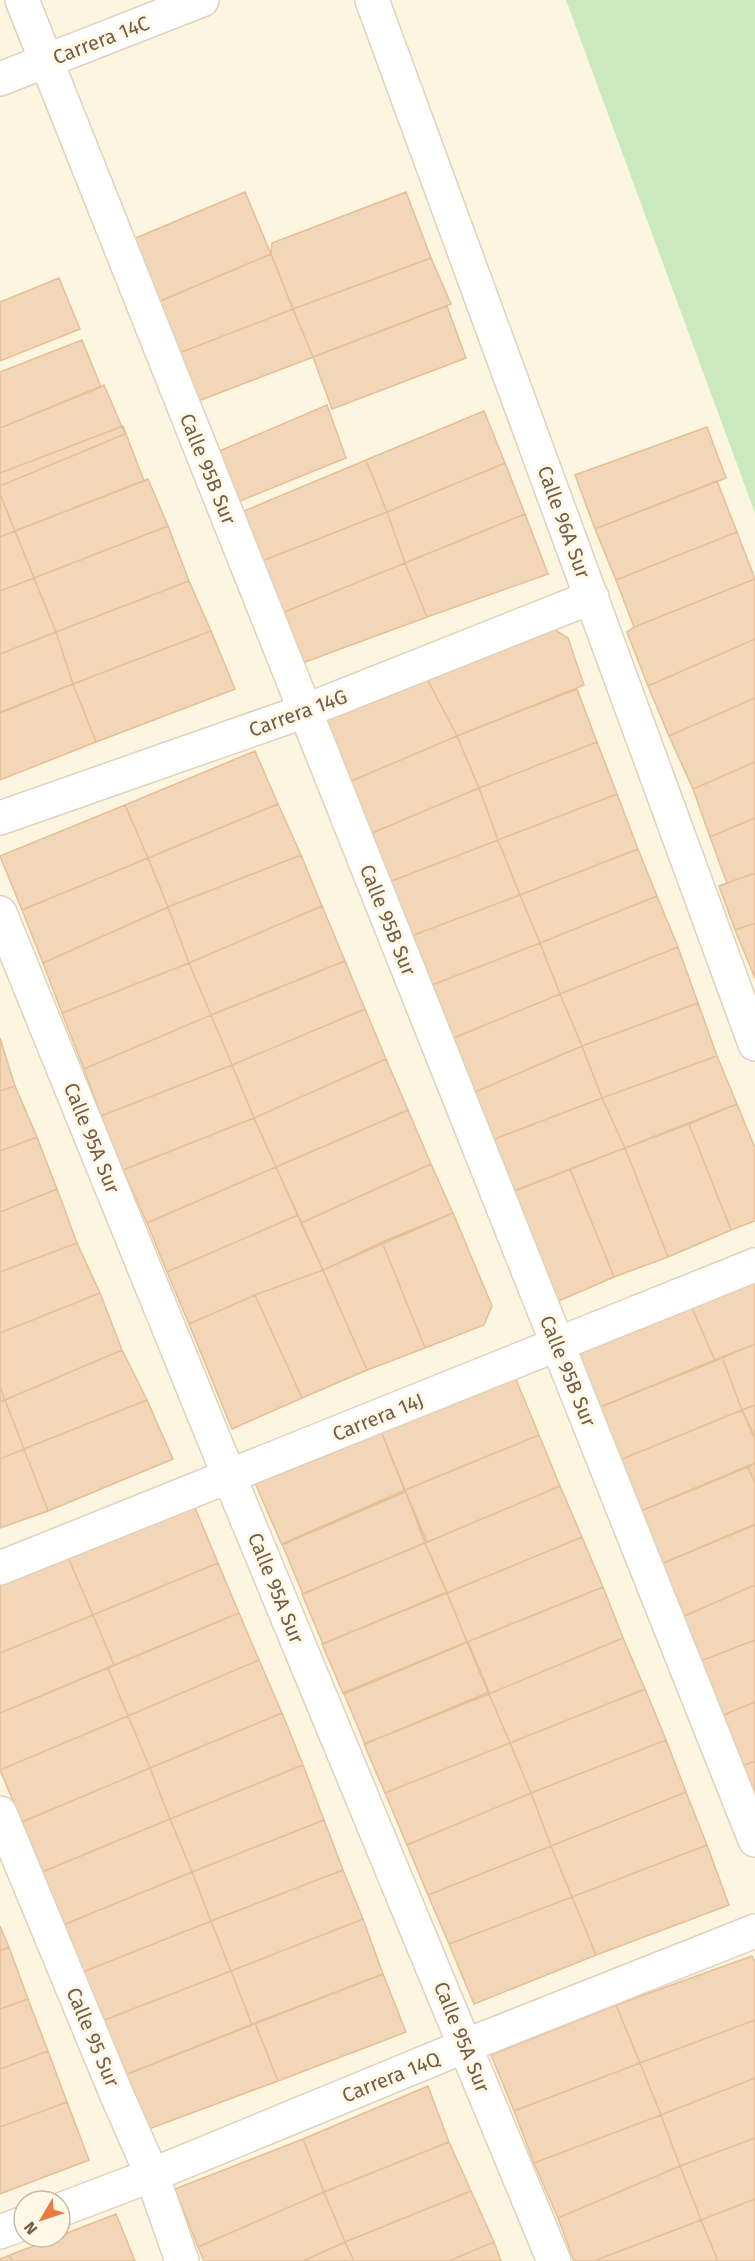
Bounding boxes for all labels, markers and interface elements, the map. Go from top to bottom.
street label: Carrera 14C [49,11,153,69]
street label: Calle 95B Sur [175,410,241,528]
street label: Calle 96A Sur [533,463,595,582]
street label: Carrera 14G [246,684,350,742]
street label: Calle 95B Sur [355,861,421,979]
street label: Calle 95A Sur [59,1079,125,1197]
street label: Calle 95B Sur [535,1312,601,1430]
street label: Carrera 14J [329,1388,427,1446]
street label: Calle 95A Sur [243,1529,309,1647]
street label: Calle 95A Sur [429,1978,495,2096]
street label: Calle 95 Sur [61,1984,125,2091]
street label: Carrera 14Q [338,2046,444,2108]
north arrow [12,2189,72,2249]
text: N [20,2218,41,2238]

